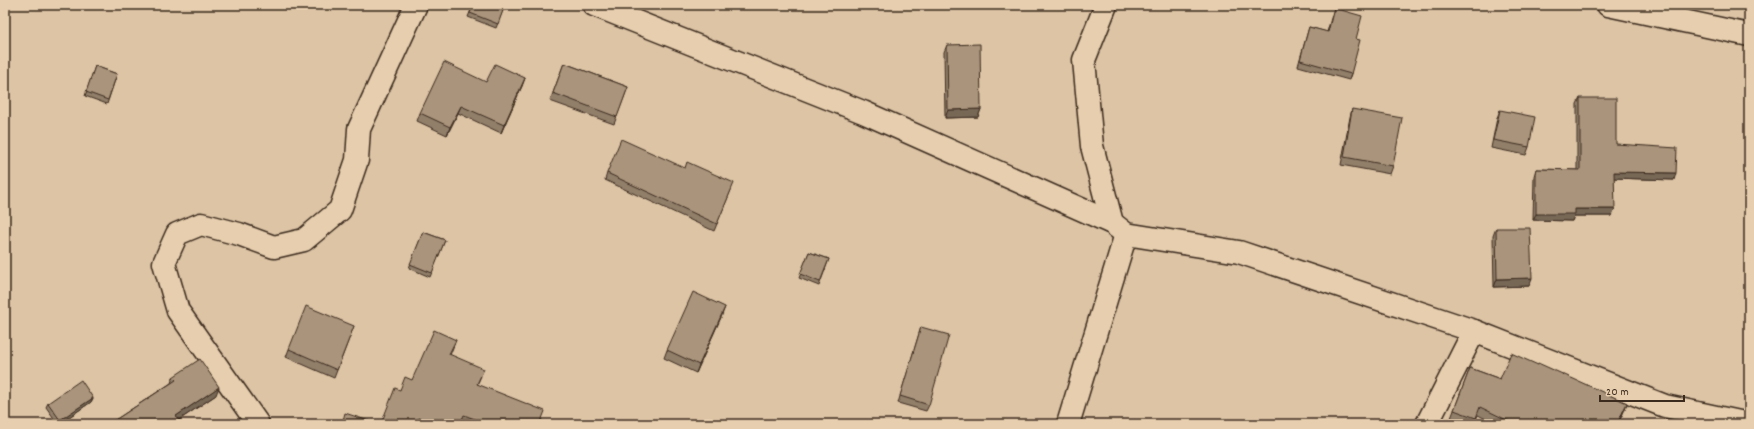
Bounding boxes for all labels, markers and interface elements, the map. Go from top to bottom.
scale bar [1600,377,1684,403]
text: 20 m [1606,384,1629,401]

